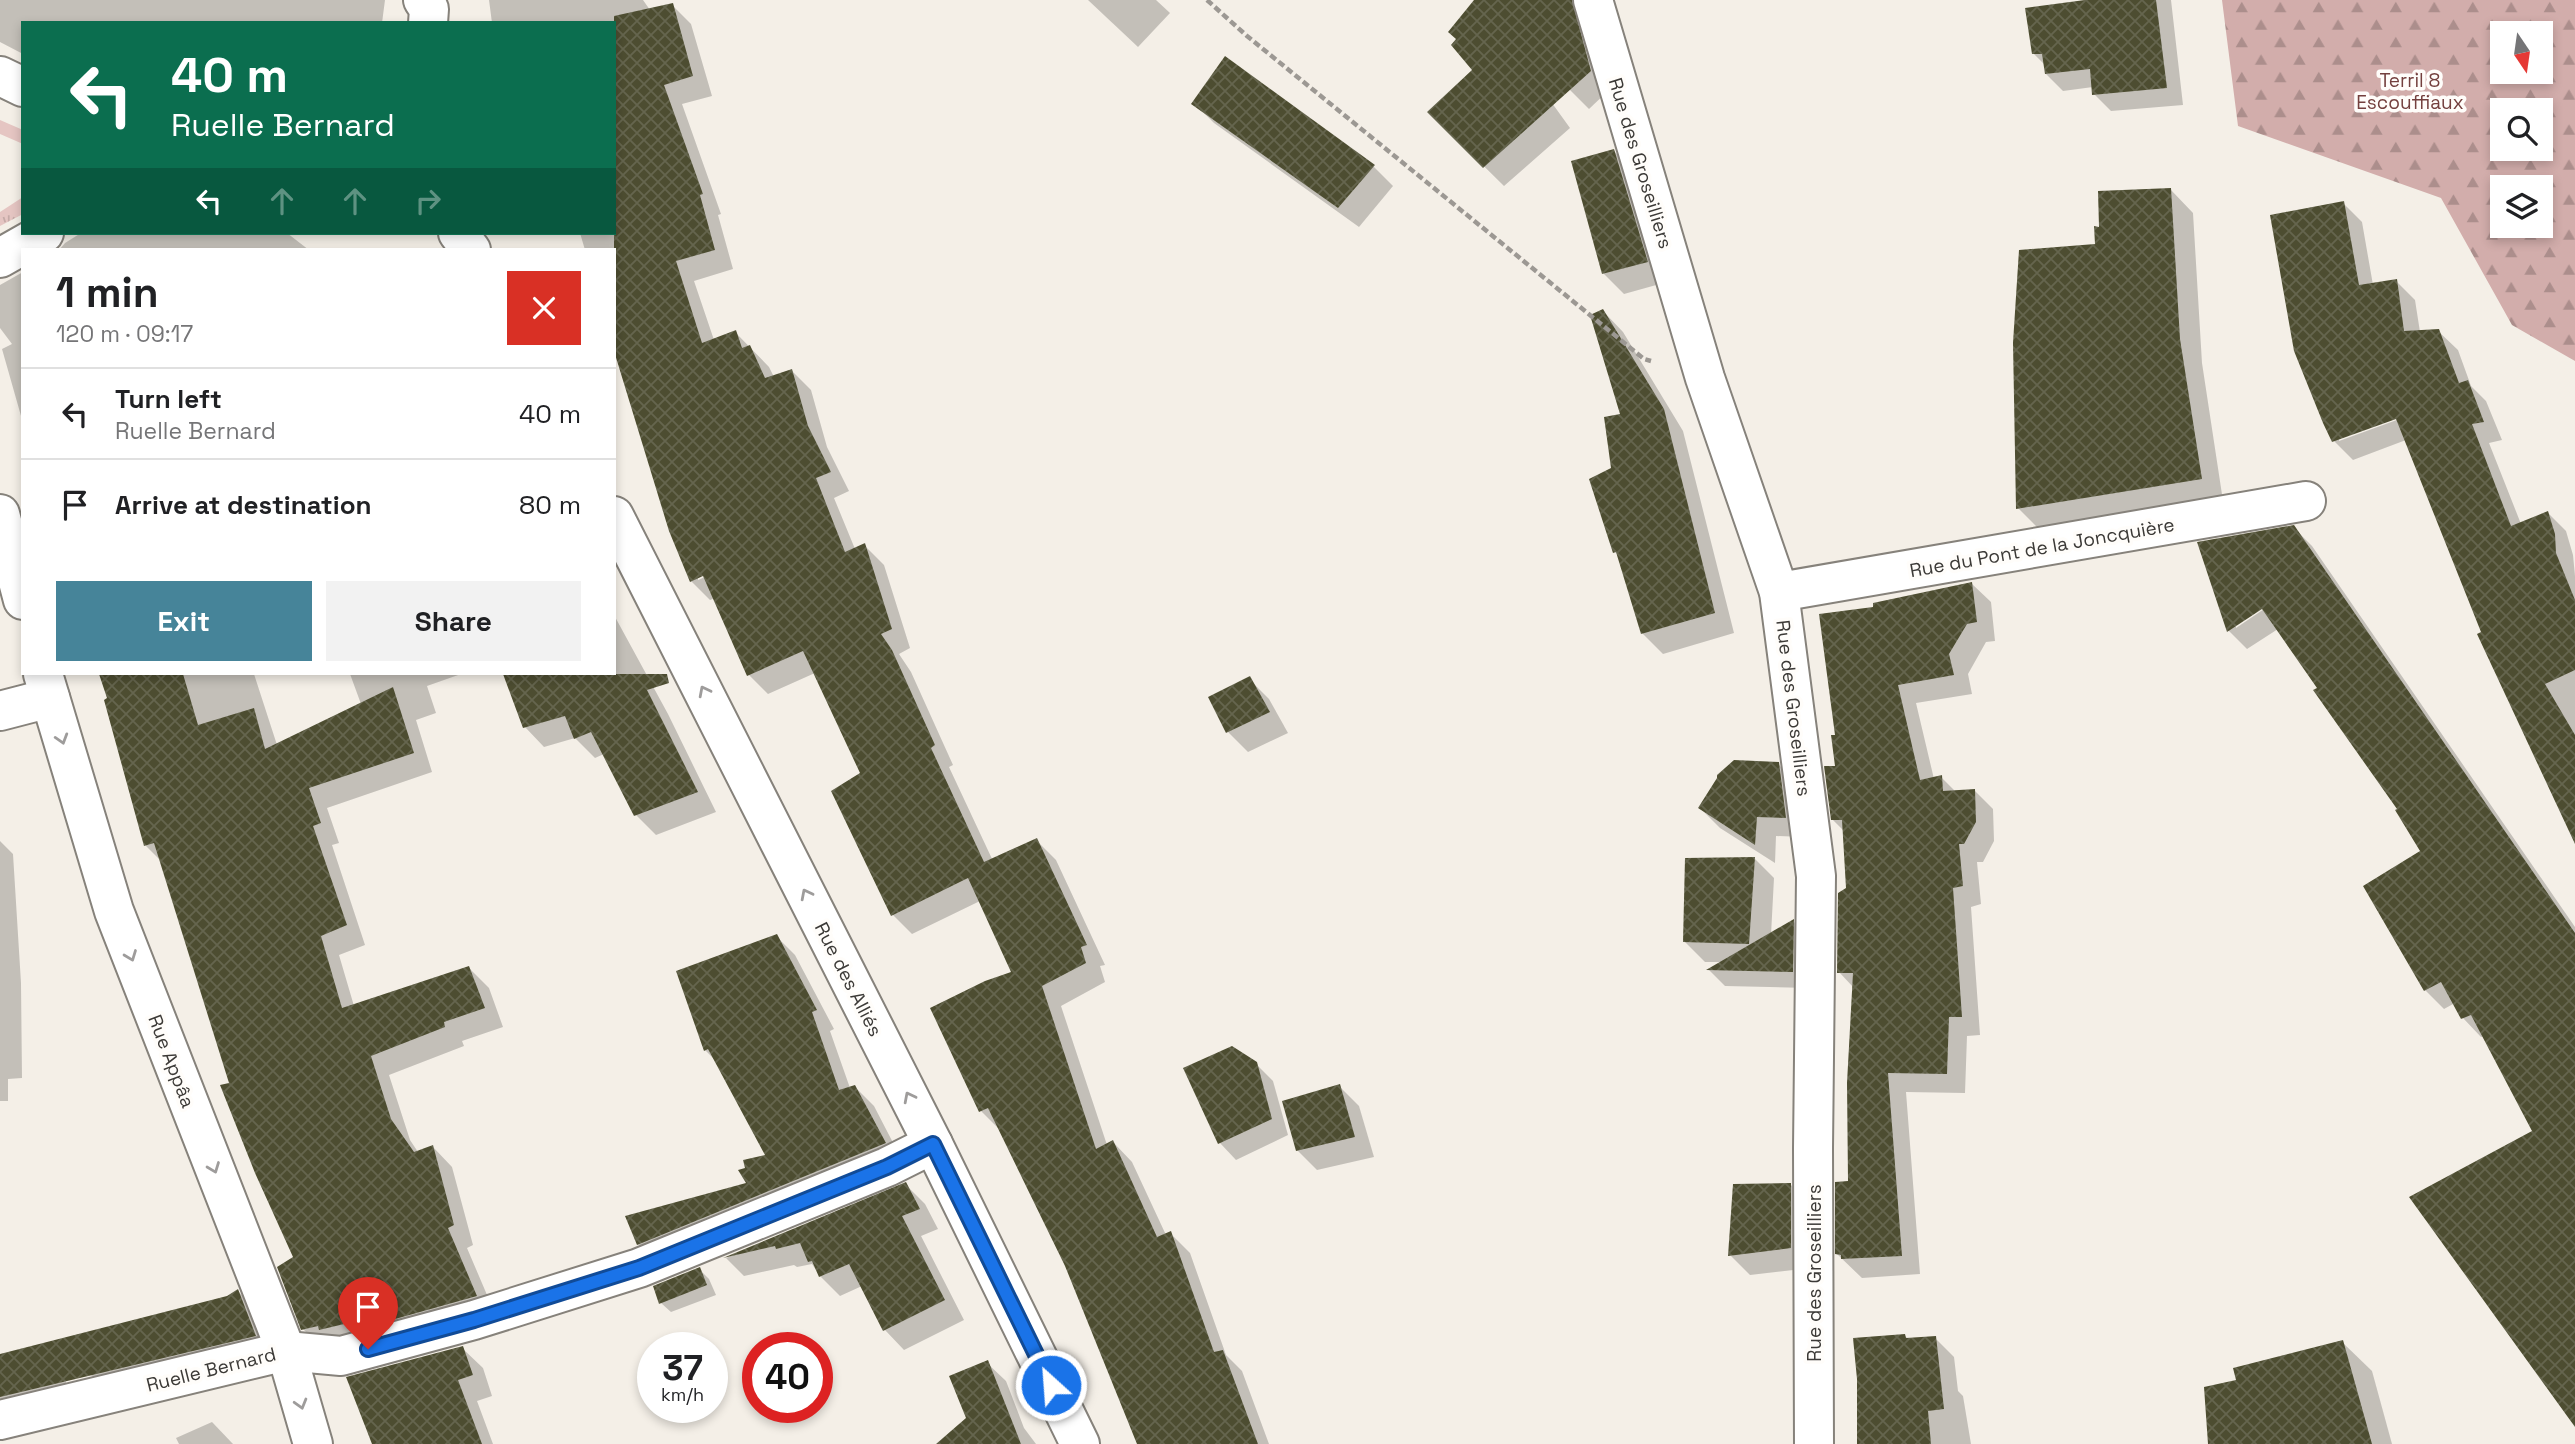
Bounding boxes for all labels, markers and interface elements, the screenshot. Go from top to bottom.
north arrow [2490,21,2553,84]
map controls [2490,21,2553,238]
text: 40 m [171,44,288,106]
icon: left [56,49,147,140]
park label: Terril 8 Escouffiaux [2356,68,2464,115]
street label: Rue des Groseilliers [1603,75,1678,252]
button: search [2490,98,2553,161]
text: Ruelle Bernard [171,105,395,145]
button: layers [2490,175,2553,238]
icon: left [190,182,228,220]
icon: ahead [263,182,301,220]
icon: ahead [336,182,374,220]
icon: right [409,182,447,220]
text: 1 min [56,266,159,319]
button: close [507,271,581,345]
text: 120 m · 09:17 [56,319,193,349]
text: Turn left [115,382,222,416]
icon: left [56,395,94,433]
text: 40 m [519,397,581,431]
text: Ruelle Bernard [115,416,276,446]
icon: arrive [56,486,94,524]
text: Arrive at destination [115,488,372,522]
text: 80 m [519,488,581,522]
street label: Rue du Pont de la Joncquière [1908,512,2176,583]
button: Exit [56,581,312,661]
button: Share [326,581,581,661]
street label: Rue des Groseilliers [1770,619,1817,798]
one-way arrow [698,686,712,698]
one-way arrow [54,733,69,745]
one-way arrow [801,889,815,901]
street label: Rue des Alliés [809,918,888,1041]
one-way arrow [123,949,137,961]
street label: Rue Appâa [142,1011,201,1111]
one-way arrow [904,1092,918,1104]
one-way arrow [206,1161,220,1173]
street label: Rue des Groseilliers [1802,1184,1827,1362]
pin [338,1277,398,1349]
icon: arrive [349,1288,387,1326]
speed limit sign: 40 [742,1332,833,1423]
street label: Ruelle Bernard [144,1341,279,1398]
text: 37 [662,1346,703,1390]
position arrow [1014,1348,1088,1422]
text: km/h [661,1383,704,1406]
one-way arrow [293,1398,308,1410]

